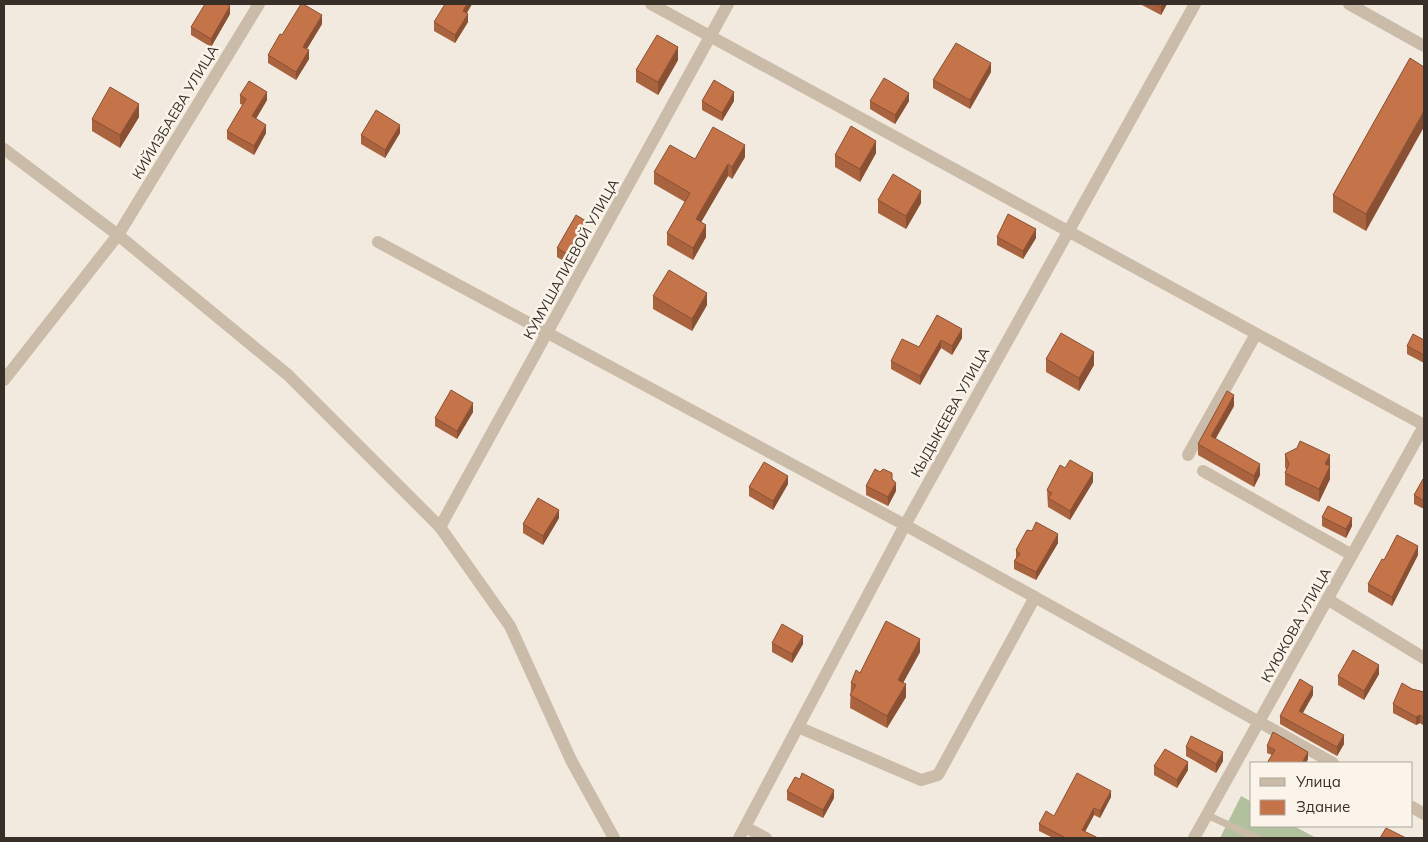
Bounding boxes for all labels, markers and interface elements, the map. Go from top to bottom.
street label: КИЙИЗБАЕВА УЛИЦА [128,41,222,182]
street label: КУМУШАЛИЕВОЙ УЛИЦА [519,175,623,343]
street label: КЫДЫКЕЕВА УЛИЦА [907,343,994,480]
street label: КУЮКОВА УЛИЦА [1257,564,1335,685]
legend [1250,762,1413,827]
text: Улица [1295,772,1341,791]
text: Здание [1296,797,1350,816]

